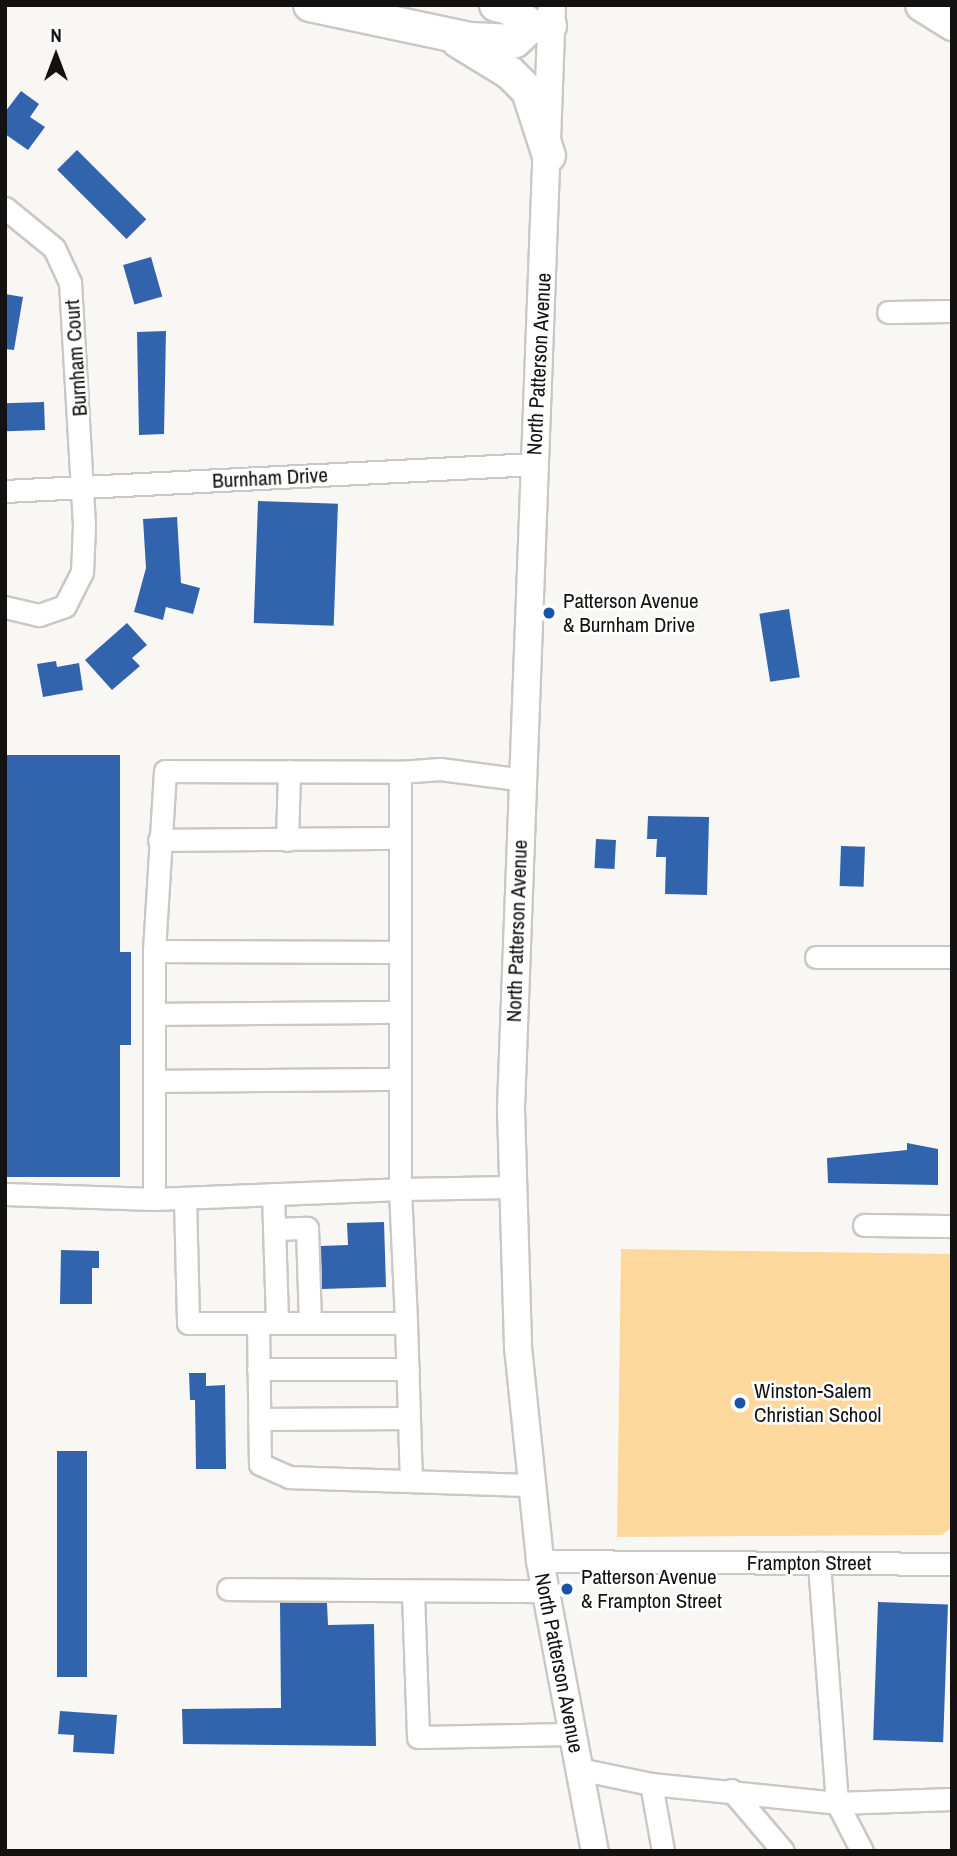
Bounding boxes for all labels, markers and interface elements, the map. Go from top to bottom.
north arrow [21,21,91,91]
text: N [50,22,62,48]
street label: North Patterson Avenue [522,272,556,456]
street label: Burnham Court [59,299,93,417]
street label: Burnham Drive [212,462,328,494]
place label: Patterson Avenue & Burnham Drive [563,588,700,638]
marker: Patterson Avenue & Burnham Drive [541,605,557,621]
street label: North Patterson Avenue [501,839,533,1023]
place label: Winston-Salem Christian School [754,1378,881,1428]
marker: Winston-Salem Christian School [732,1395,748,1411]
street label: Frampton Street [747,1550,871,1576]
place label: Patterson Avenue & Frampton Street [581,1564,722,1614]
street label: North Patterson Avenue [529,1571,589,1755]
marker: Patterson Avenue & Frampton Street [559,1581,575,1597]

